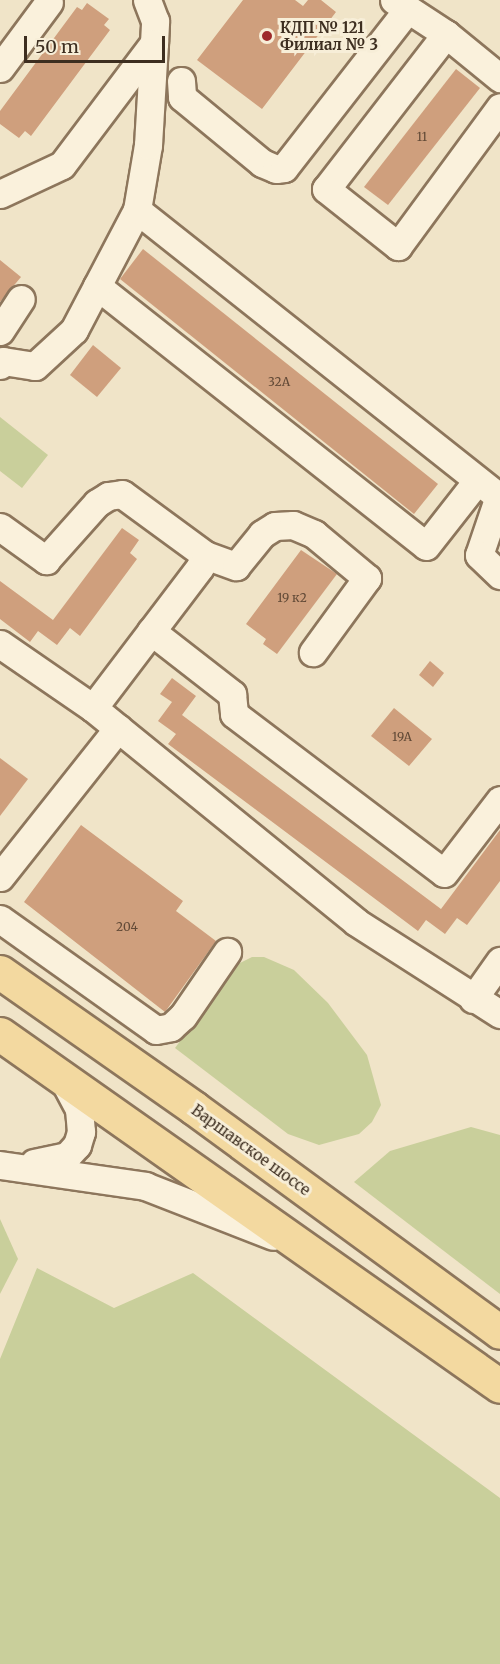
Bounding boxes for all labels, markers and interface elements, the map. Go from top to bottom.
place label: КДП № 121 Филиал № 3 [280,18,378,53]
scale bar [27,24,168,62]
marker: КДП № 121 Филиал № 3 [258,27,276,45]
text: 50 m [35,35,79,58]
house number: 11 [417,130,427,144]
house number: 32А [268,375,290,389]
house number: 19 к2 [277,591,307,605]
house number: 19А [392,730,412,744]
house number: 204 [116,920,138,934]
street label: Варшавское шоссе [188,1101,314,1199]

